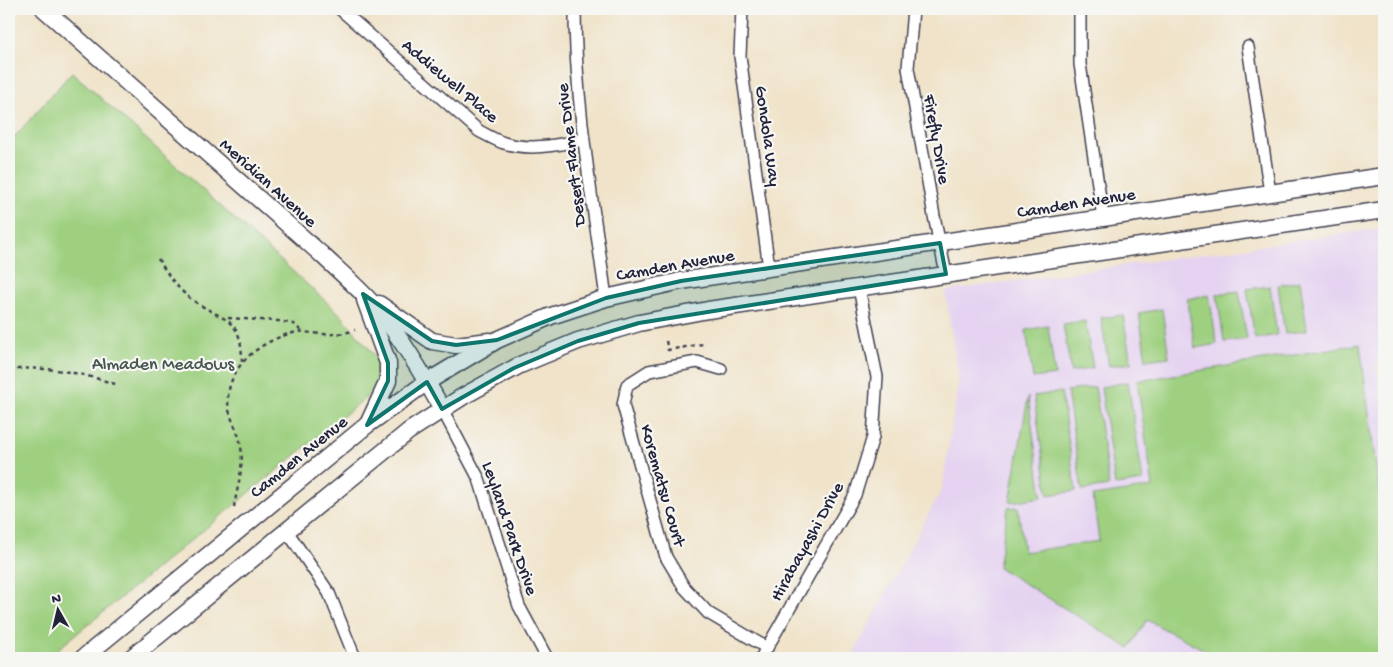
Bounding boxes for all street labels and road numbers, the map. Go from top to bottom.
street label: Addiewell Place [397,35,503,129]
street label: Desert Flame Drive [553,81,592,228]
street label: Gondola Way [749,85,784,188]
street label: Firefly Drive [917,92,954,187]
street label: Meridian Avenue [214,135,321,233]
street label: Camden Avenue [1016,185,1138,224]
street label: Camden Avenue [615,246,737,287]
street label: Camden Avenue [247,412,353,504]
street label: Korematsu Court [634,422,689,551]
street label: Leyland Park Drive [476,459,542,599]
street label: Hirabayashi Drive [767,479,850,605]

